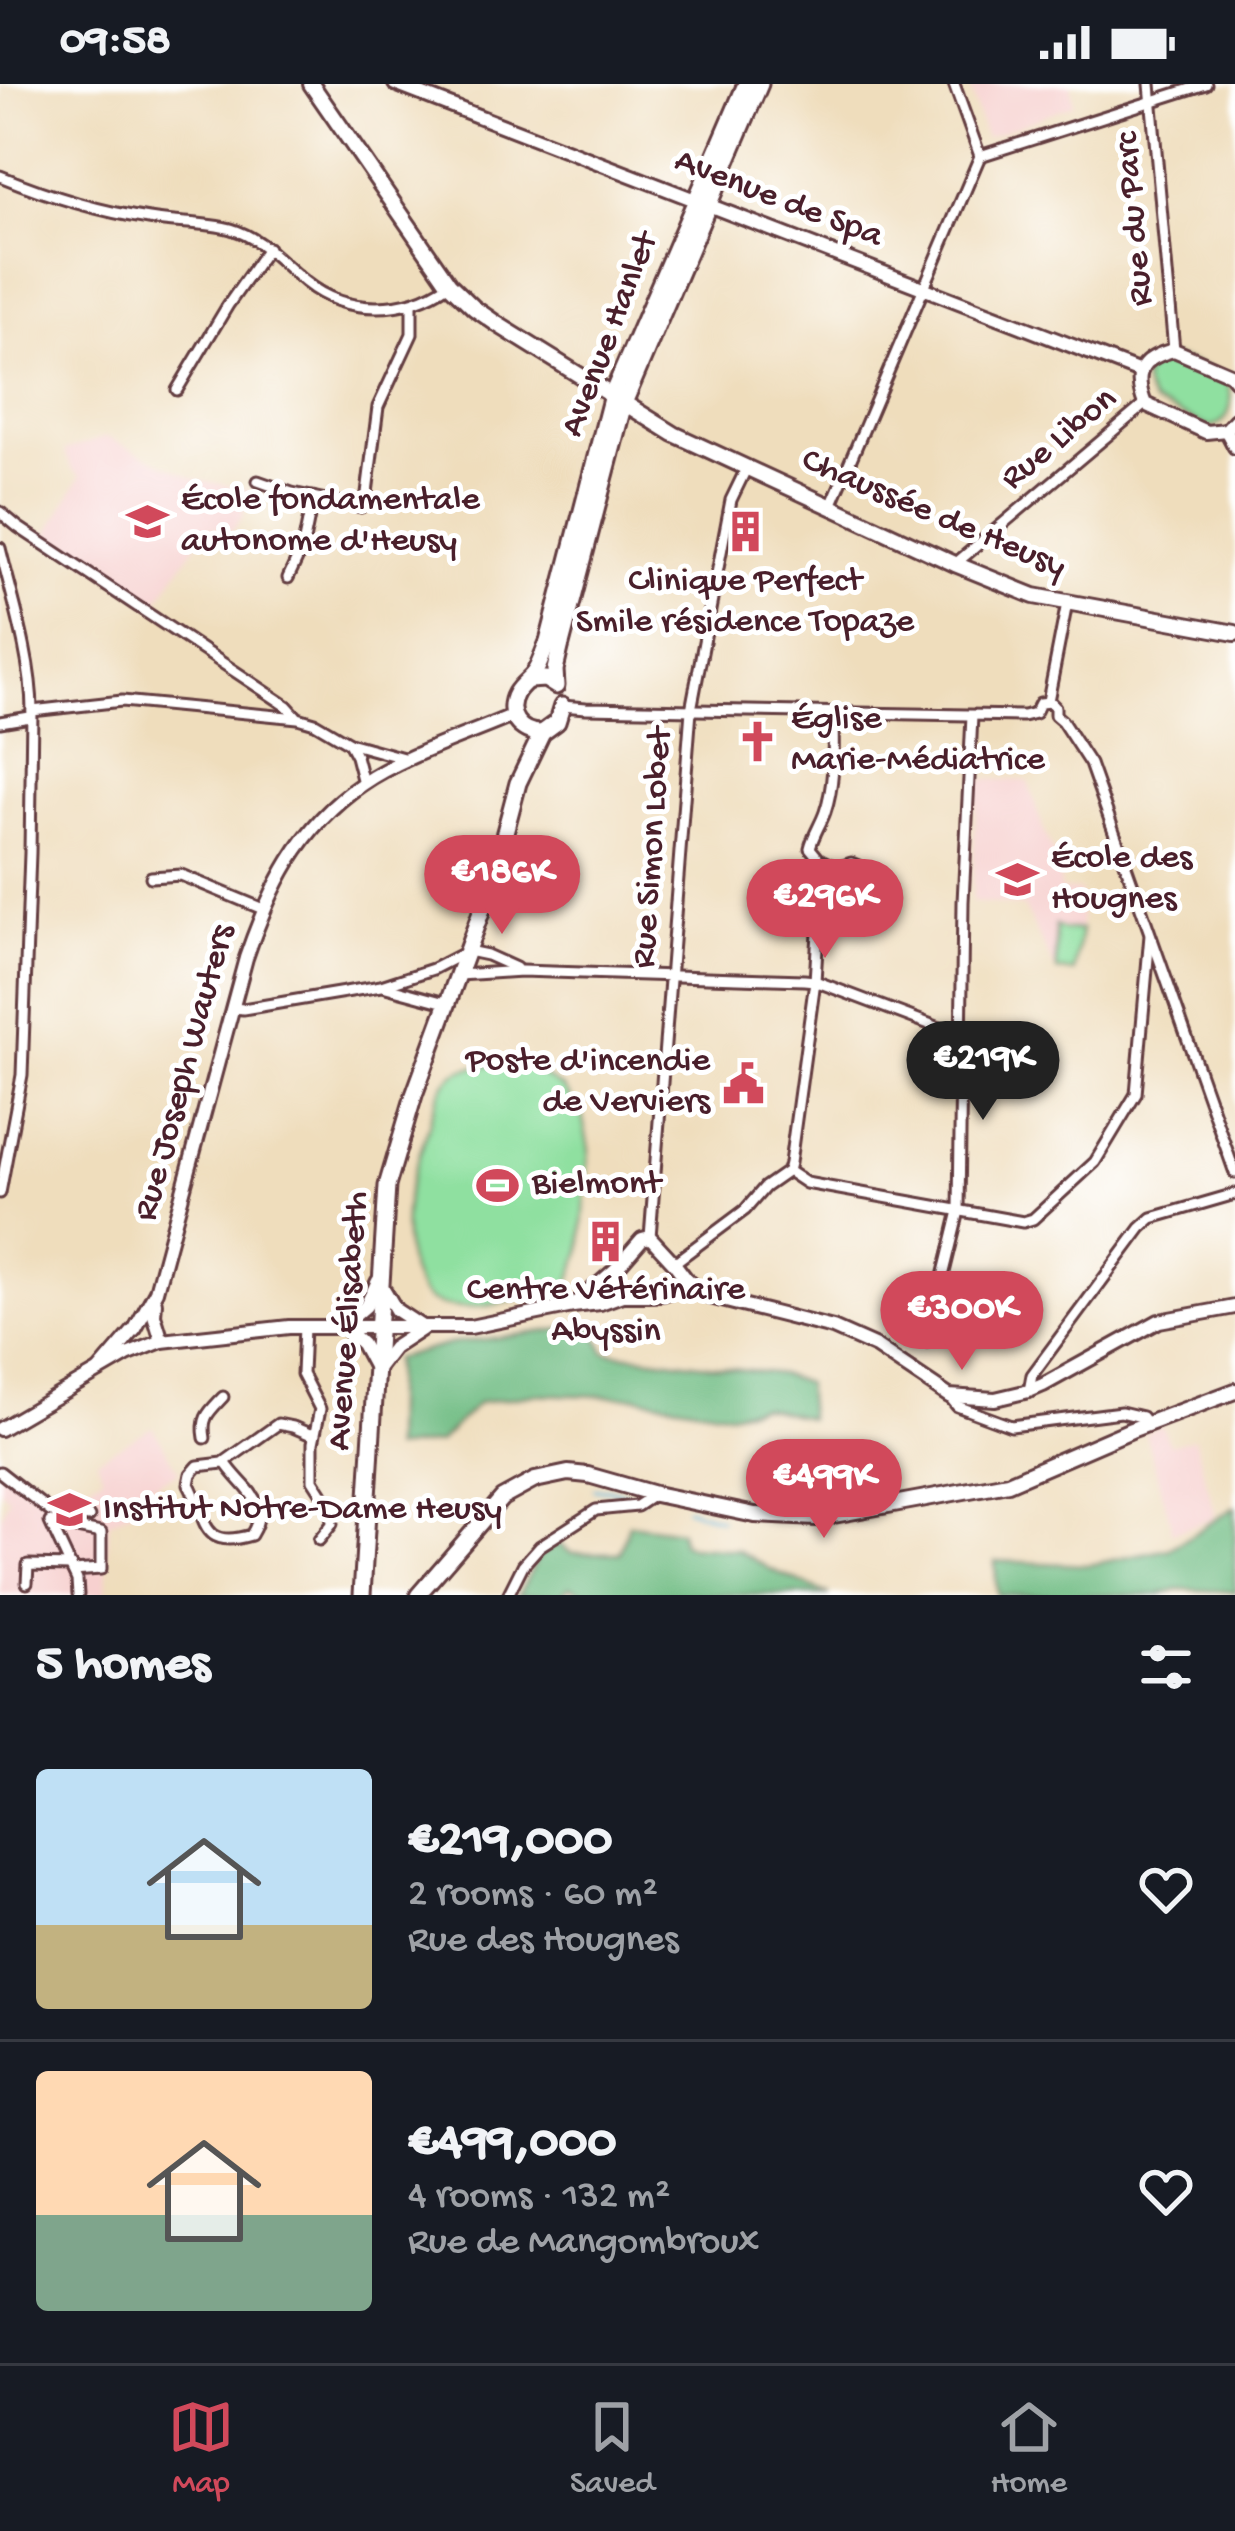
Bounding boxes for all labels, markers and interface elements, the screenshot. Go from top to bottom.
text: 09:58 [60,16,171,69]
street label: Rue du Parc [1107,129,1165,308]
street label: Avenue de Spa [668,141,889,260]
street label: Avenue Hanlet [552,224,671,443]
street label: Rue Libon [993,379,1127,501]
street label: Chaussée de Heusy [794,440,1072,590]
place label: École fondamentale autonome d'Heusy [181,480,480,564]
school or university icon: École fondamentale autonome d'Heusy [124,499,170,545]
building icon: Clinique Perfect Smile résidence Topaze [722,509,768,555]
place label: Clinique Perfect Smile résidence Topaze [576,561,915,645]
place label: Église Marie-Médiatrice [791,699,1045,783]
church icon: Église Marie-Médiatrice [734,718,780,764]
street label: Rue Simon Lobet [624,723,684,970]
pin: €186K [418,835,586,937]
place label: École des Hougnes [1051,838,1194,922]
text: €186K [451,851,553,897]
school or university icon: École des Hougnes [994,857,1040,903]
pin: €296K [741,859,909,961]
text: €296K [773,875,877,921]
street label: Rue Joseph Wauters [126,919,247,1226]
pin: €219K [899,1021,1067,1123]
text: €219K [933,1037,1033,1083]
place label: Poste d'incendie de Verviers [465,1041,712,1125]
public building icon: Poste d'incendie de Verviers [721,1060,767,1106]
sports icon: Bielmont [475,1162,521,1208]
place label: Bielmont [531,1164,664,1207]
street label: Avenue Élisabeth [319,1190,381,1452]
building icon: Centre Vétérinaire Abyssin [583,1218,629,1264]
place label: Centre Vétérinaire Abyssin [467,1270,746,1354]
pin: €300K [878,1271,1046,1373]
text: €300K [907,1287,1017,1333]
pin: €499K [740,1439,908,1541]
text: €499K [773,1455,875,1501]
school or university icon: Institut Notre-Dame Heusy [46,1487,92,1533]
place label: Institut Notre-Dame Heusy [103,1489,502,1532]
icon: filters [1133,1634,1199,1700]
text: 5 homes [36,1637,210,1697]
text: €219,000 [408,1813,612,1873]
icon: home [132,1817,276,1961]
icon: heart [1133,1856,1199,1922]
text: 2 rooms · 60 m² [408,1873,658,1919]
text: Rue des Hougnes [408,1919,679,1965]
text: €499,000 [408,2115,616,2175]
icon: home [132,2119,276,2263]
icon: heart [1133,2158,1199,2224]
text: 4 rooms · 132 m² [408,2175,670,2221]
text: Rue de Mangombroux [408,2221,759,2267]
tab: Map [168,2394,234,2504]
tab: Saved [570,2394,655,2504]
tab: Home [991,2394,1067,2504]

